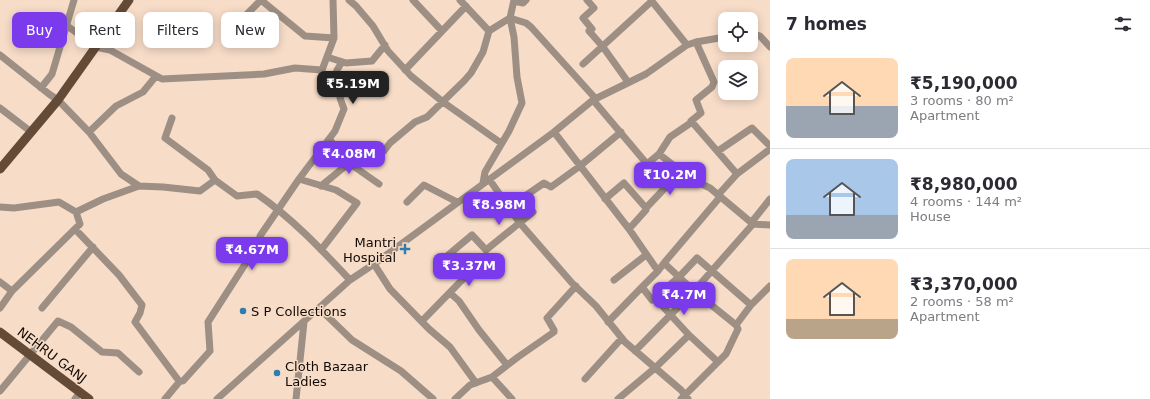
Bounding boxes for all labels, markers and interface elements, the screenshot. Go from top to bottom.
chip: Buy [12,12,67,48]
chip: Rent [75,12,135,48]
chip: Filters [143,12,213,48]
chip: New [221,12,279,48]
map controls [718,12,758,100]
button: locate [718,12,758,52]
icon: filters [1112,13,1134,35]
text: 7 homes [786,14,867,34]
button: layers [718,60,758,100]
pin: ₹5.19M [320,71,386,105]
text: ₹5,190,000 [910,73,1018,93]
icon: home [818,74,866,122]
text: ₹5.19M [326,76,380,91]
text: 3 rooms · 80 m² [910,93,1014,108]
text: Apartment [910,108,980,123]
pin: ₹4.08M [316,141,382,175]
text: ₹4.08M [322,146,376,161]
pin: ₹10.2M [637,162,703,196]
text: ₹10.2M [643,167,697,182]
text: ₹8,980,000 [910,174,1018,194]
icon: home [818,175,866,223]
pin: ₹8.98M [466,192,532,226]
text: 4 rooms · 144 m² [910,194,1022,209]
text: ₹8.98M [472,197,526,212]
text: House [910,209,951,224]
place label: Mantri Hospital [343,235,396,265]
pin: ₹4.67M [219,237,285,271]
text: ₹4.67M [225,242,279,257]
marker: Mantri Hospital [399,243,411,255]
pin: ₹3.37M [436,253,502,287]
text: ₹3.37M [442,258,496,273]
text: ₹3,370,000 [910,274,1018,294]
icon: home [818,275,866,323]
pin: ₹4.7M [656,282,712,316]
text: ₹4.7M [661,287,707,302]
text: 2 rooms · 58 m² [910,294,1014,309]
place label: S P Collections [251,304,347,319]
marker: S P Collections [238,306,248,316]
text: Apartment [910,309,980,324]
street label: NEHRU GANJ [14,324,90,386]
place label: Cloth Bazaar Ladies [285,359,369,389]
marker: Cloth Bazaar Ladies [272,368,282,378]

